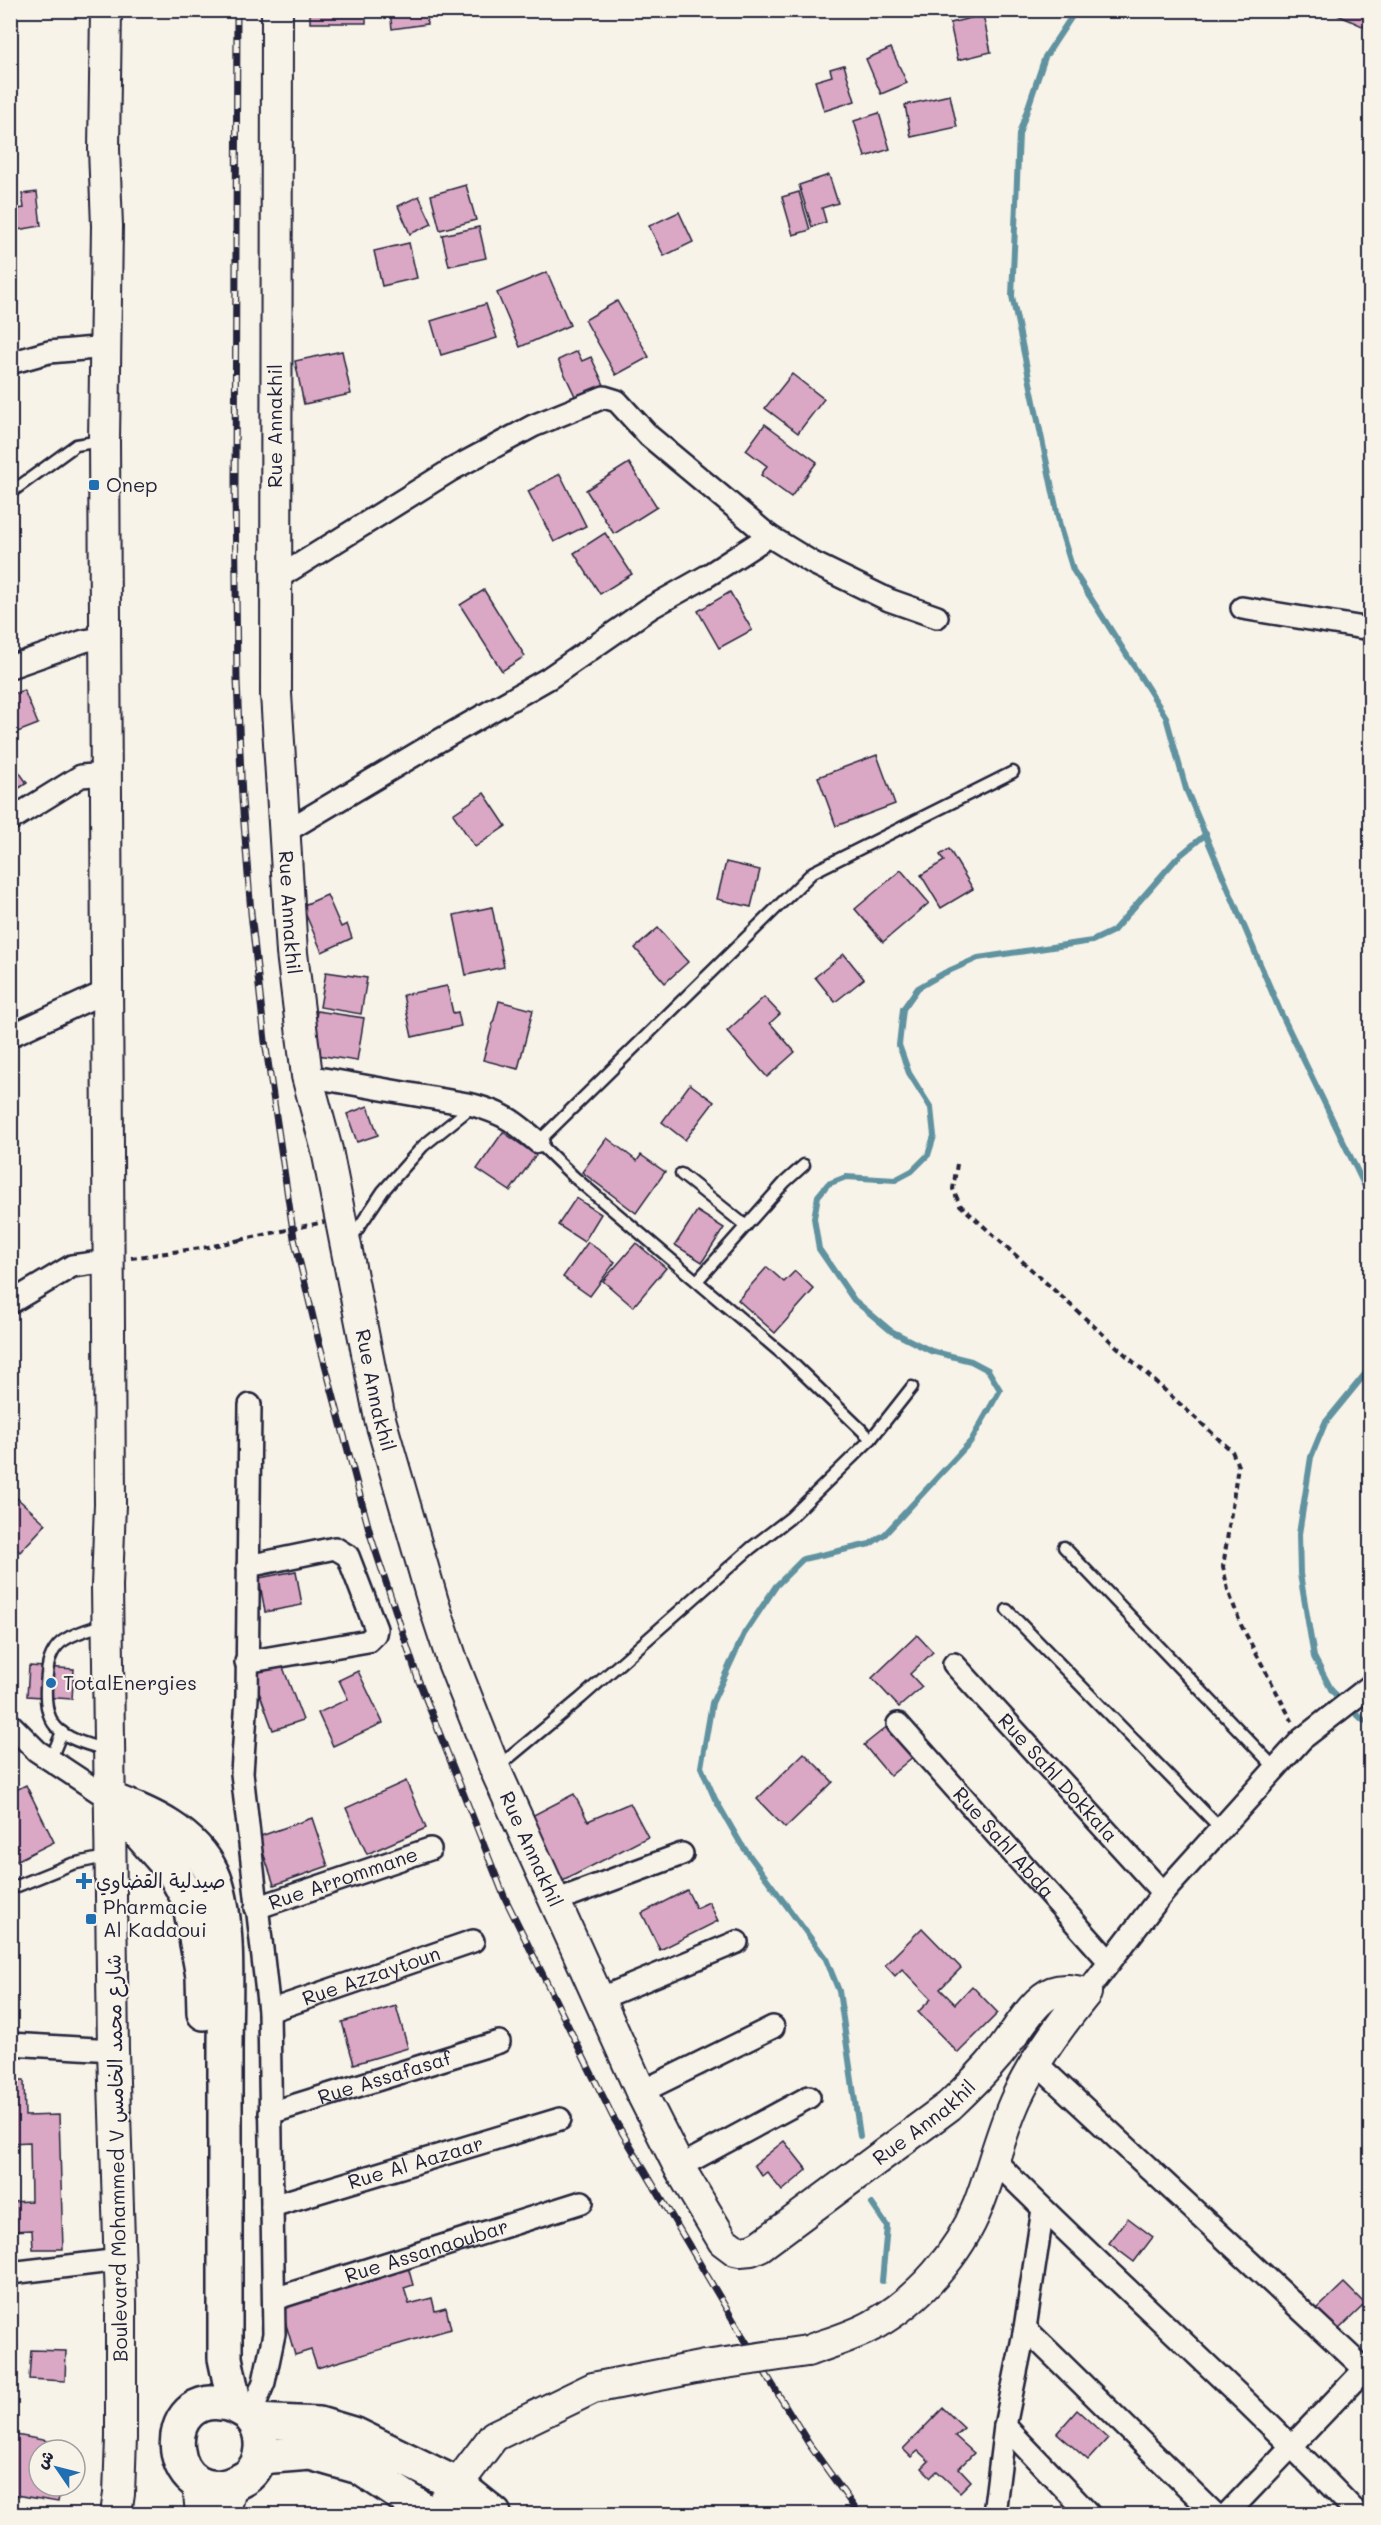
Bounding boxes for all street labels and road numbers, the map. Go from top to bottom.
street label: Rue Annakhil [261,364,287,488]
street label: Rue Annakhil [274,850,309,976]
street label: Rue Annakhil [351,1327,403,1454]
street label: Rue Sahl Dokkala [993,1707,1124,1847]
street label: Rue Sahl Abda [948,1781,1061,1903]
street label: Rue Annakhil [495,1787,570,1911]
street label: Rue Arrommane [265,1840,421,1915]
street label: Rue Azzaytoun [298,1939,443,2011]
street label: Boulevard Mohammed V شارع محمد الخامس [99,1954,135,2362]
street label: Rue Assafasaf [314,2043,456,2109]
street label: Rue Annakhil [867,2074,981,2170]
street label: Rue Al Aazaar [344,2129,486,2194]
street label: Rue Assanaoubar [341,2212,511,2288]

